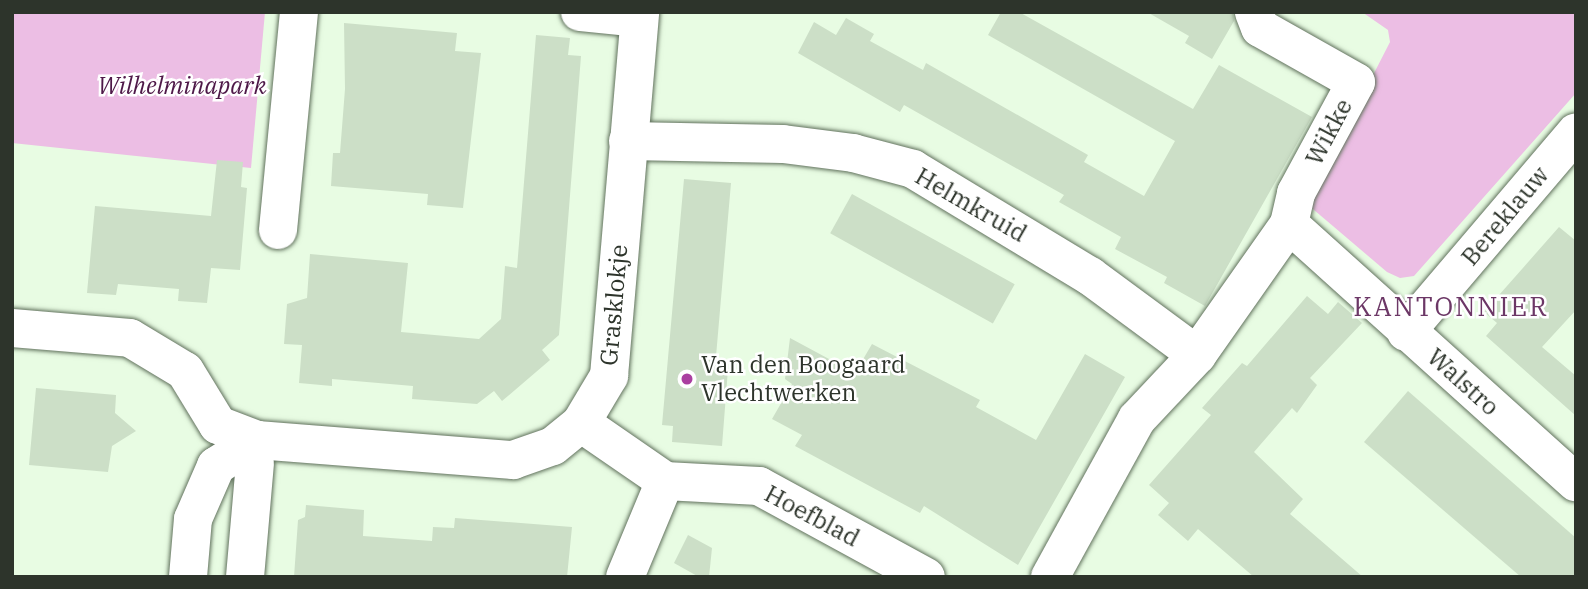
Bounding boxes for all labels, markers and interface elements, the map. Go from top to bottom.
park label: Wilhelminapark [97,72,267,100]
street label: Wikke [1300,94,1358,170]
street label: Bereklauw [1455,161,1555,271]
street label: Helmkruid [910,162,1032,248]
street label: Grasklokje [594,243,634,367]
district label: KANTONNIER [1355,291,1547,323]
street label: Walstro [1421,342,1505,422]
place label: Van den Boogaard Vlechtwerken [701,351,906,407]
marker: Van den Boogaard Vlechtwerken [679,371,695,387]
street label: Hoefblad [760,479,864,553]

